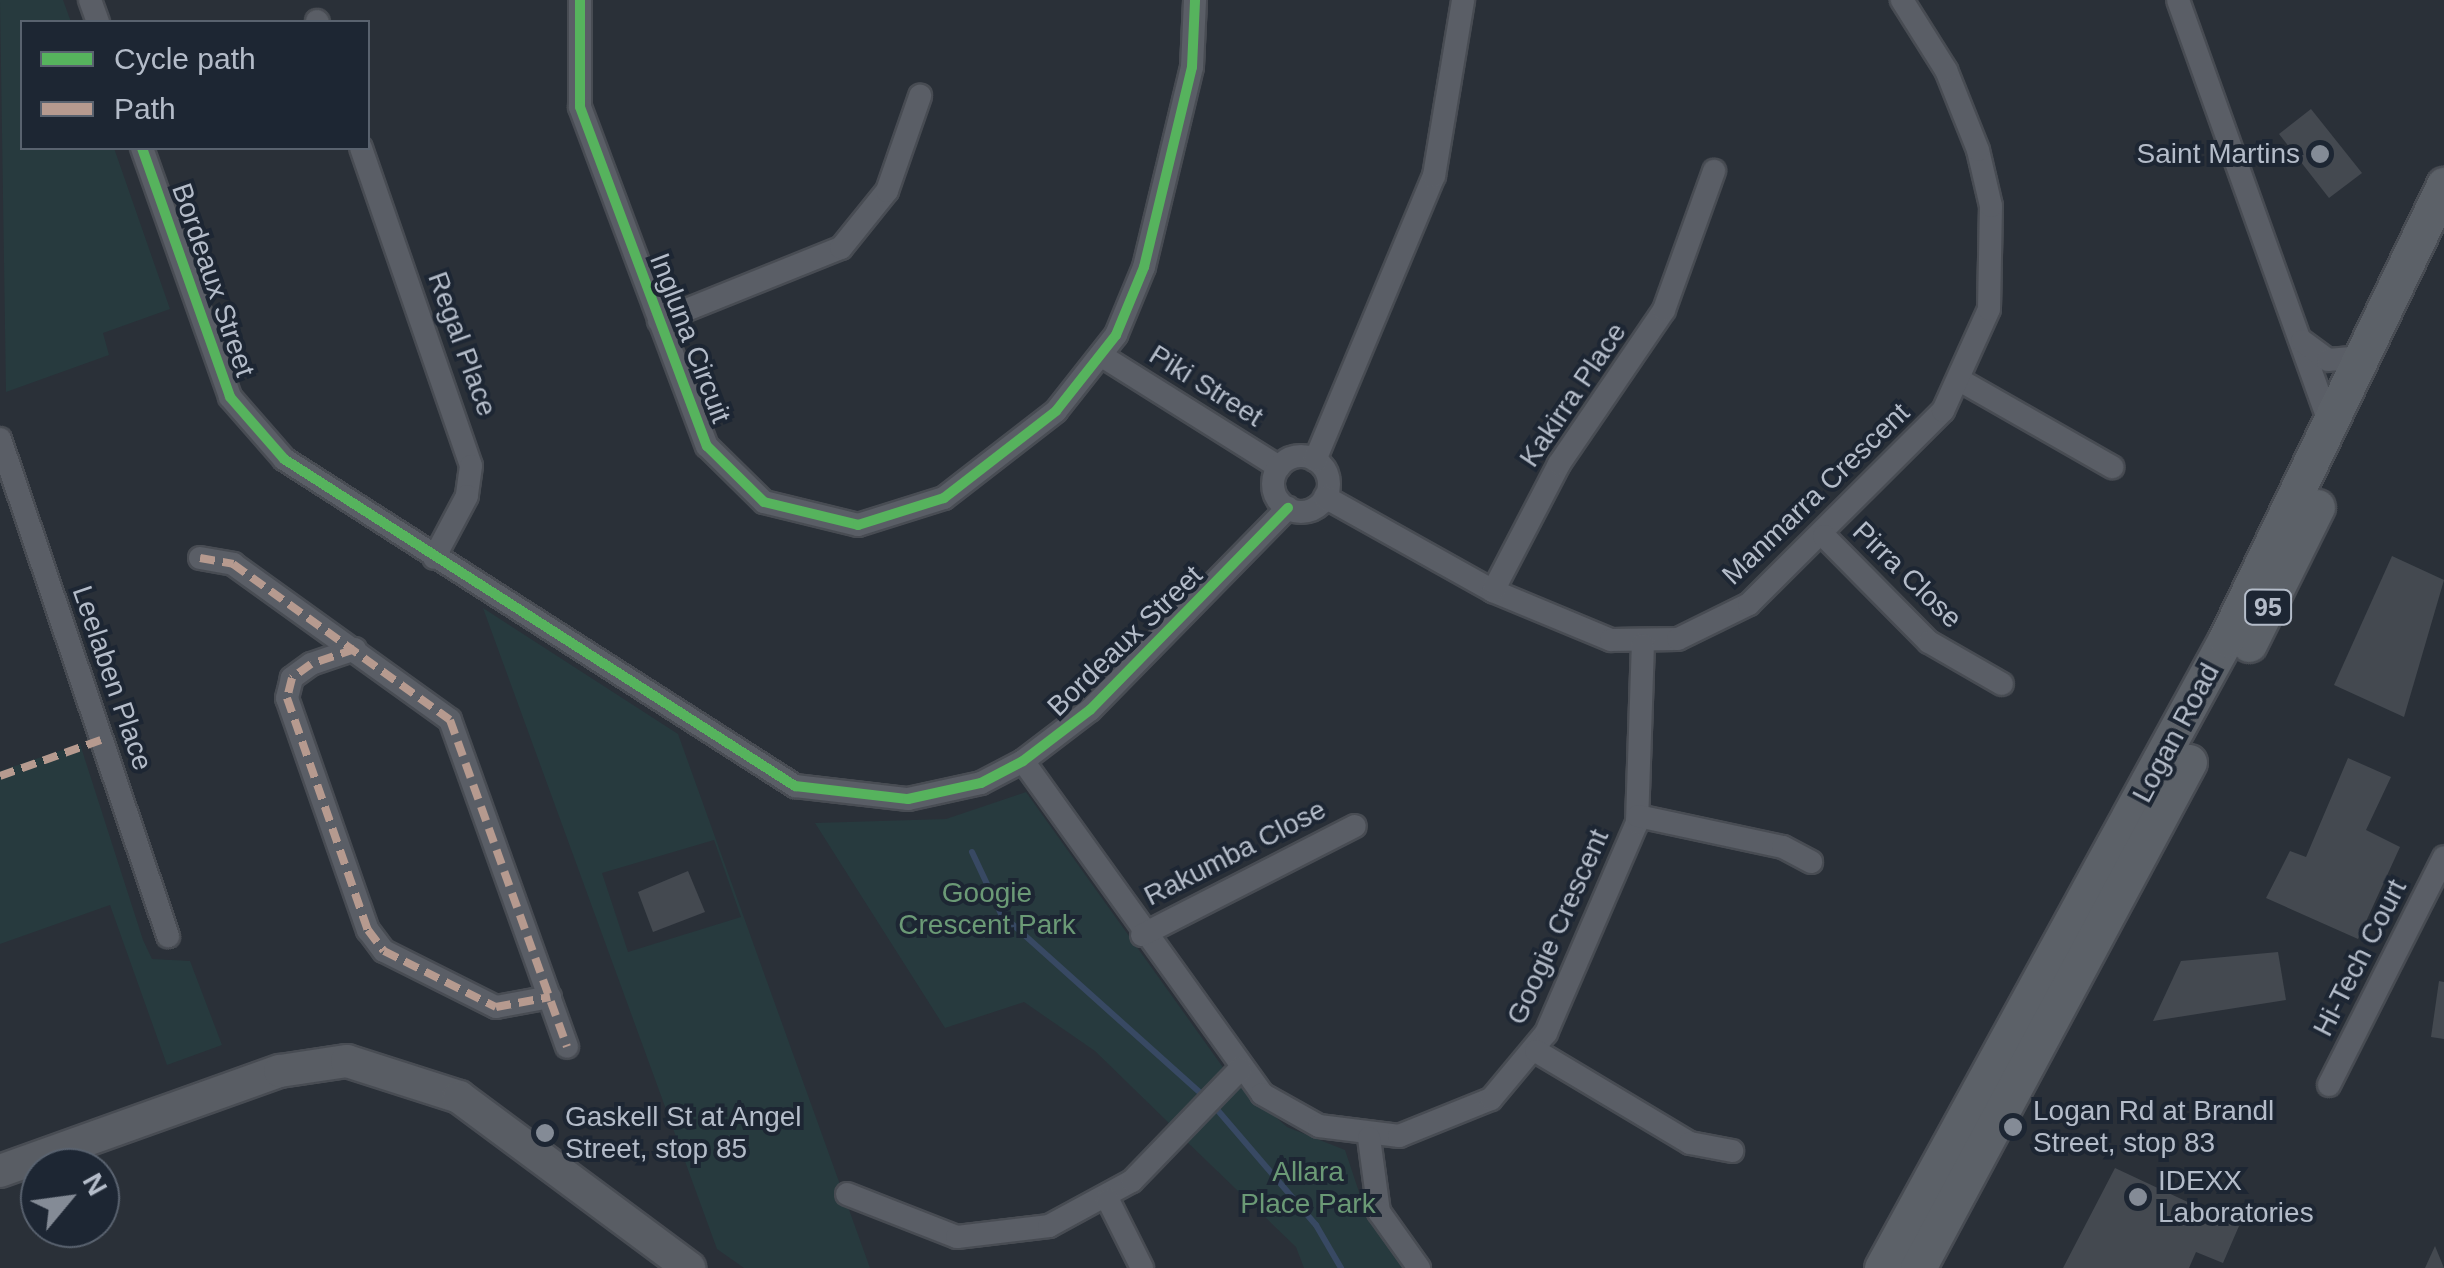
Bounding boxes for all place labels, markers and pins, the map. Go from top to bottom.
place label: Saint Martins [2137,137,2300,171]
marker: Saint Martins [2309,143,2331,165]
place label: Logan Rd at Brandl Street, stop 83 [2033,1094,2274,1160]
place label: Gaskell St at Angel Street, stop 85 [565,1100,803,1166]
marker: Logan Rd at Brandl Street, stop 83 [2002,1116,2024,1138]
marker: Gaskell St at Angel Street, stop 85 [534,1122,556,1144]
place label: IDEXX Laboratories [2158,1164,2314,1230]
marker: IDEXX Laboratories [2127,1186,2149,1208]

